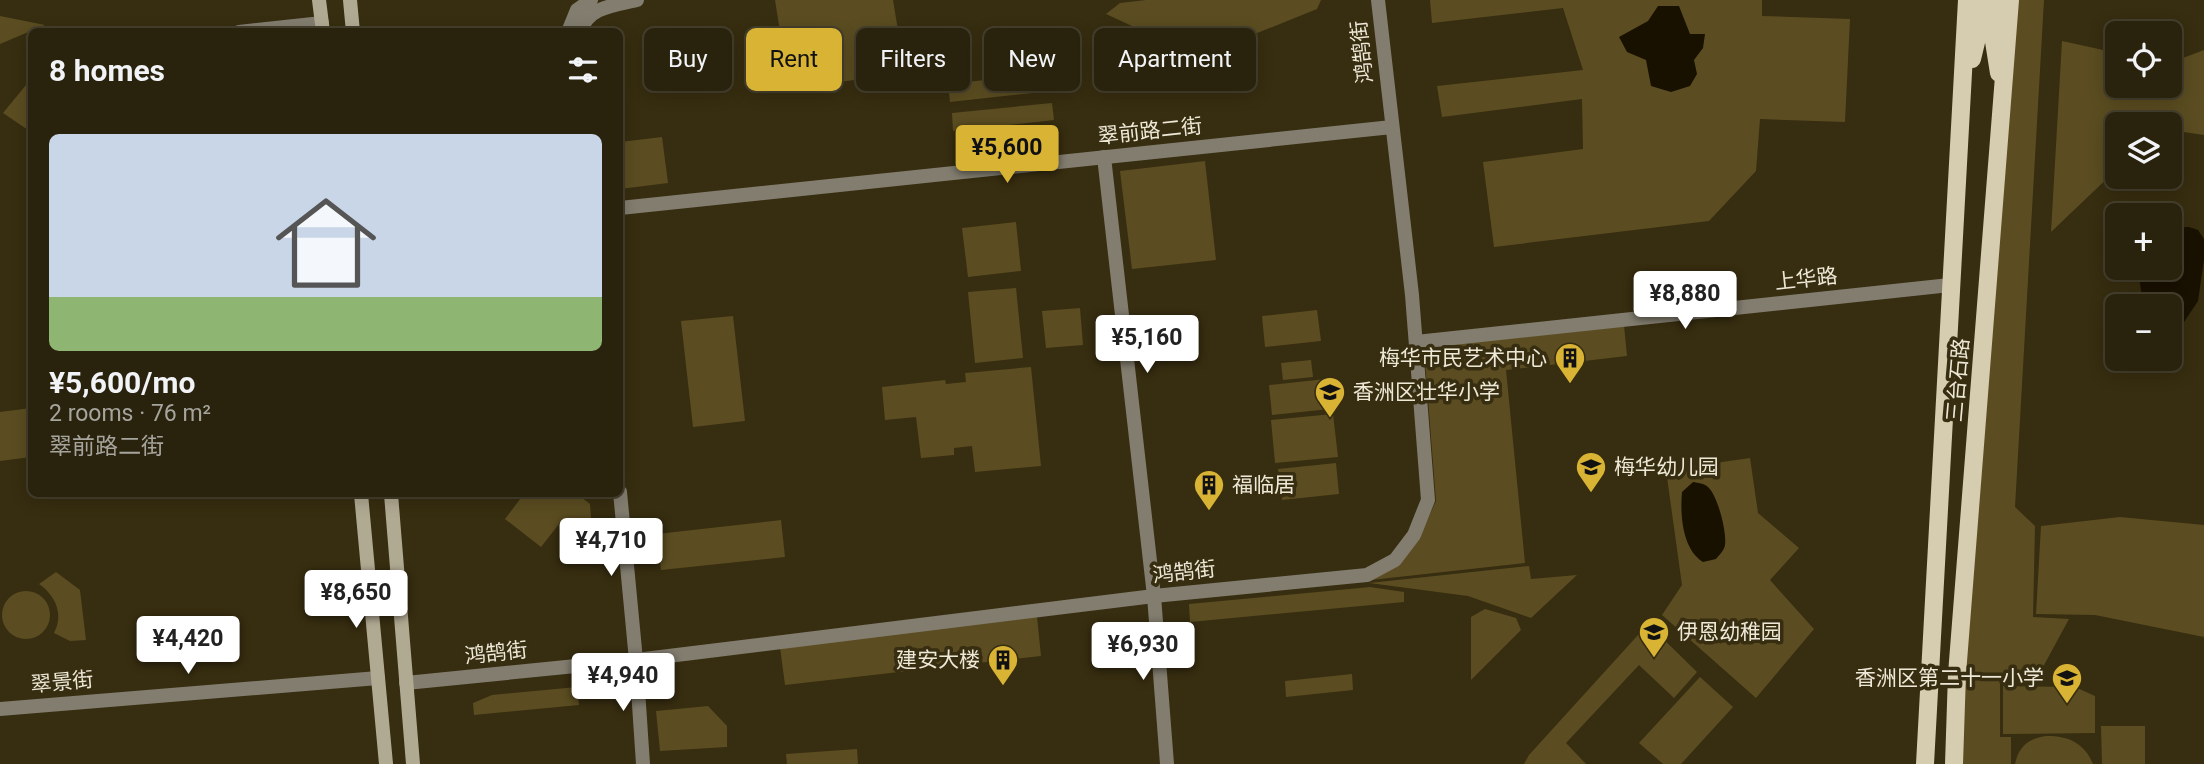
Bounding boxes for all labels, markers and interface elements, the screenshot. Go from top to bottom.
street label: 鸿鹄街 [1347,19,1377,85]
map controls [2105,21,2182,371]
button: locate [2105,21,2182,98]
chip: Buy [644,28,732,91]
chip: Rent [746,28,842,91]
chip: Filters [856,28,970,91]
chip: New [984,28,1080,91]
chip: Apartment [1094,28,1256,91]
icon: filters [564,51,602,89]
text: 8 homes [49,53,165,88]
button: layers [2105,112,2182,189]
street label: 翠前路二街 [1097,114,1203,148]
pin: ¥5,600 [950,125,1064,185]
text: ¥5,600 [972,134,1042,161]
icon: home [263,180,389,306]
button: + [2105,203,2182,280]
street label: 上华路 [1773,264,1839,294]
pin: ¥8,880 [1628,272,1742,331]
text: ¥8,880 [1650,280,1720,307]
button: − [2105,294,2182,371]
pin: ¥5,160 [1090,316,1204,375]
text: ¥5,160 [1112,324,1182,351]
street label: 三台石路 [1942,337,1974,423]
building icon: 梅华市民艺术中心 [1553,341,1587,385]
place label: 梅华市民艺术中心 [1379,346,1547,370]
text: ¥5,600/mo [49,365,195,400]
school or university icon: 香洲区壮华小学 [1313,375,1347,419]
place label: 香洲区壮华小学 [1353,380,1500,404]
text: 2 rooms · 76 m² [49,400,211,427]
text: 翠前路二街 [49,433,164,460]
school or university icon: 梅华幼儿园 [1574,450,1608,494]
place label: 梅华幼儿园 [1614,455,1719,479]
building icon: 福临居 [1192,468,1226,512]
place label: 福临居 [1232,473,1295,497]
pin: ¥4,710 [554,518,668,578]
text: ¥4,710 [576,527,646,554]
street label: 鸿鹄街 [1151,557,1217,587]
pin: ¥8,650 [299,570,413,630]
text: ¥8,650 [321,579,391,606]
school or university icon: 伊恩幼稚园 [1637,615,1671,659]
pin: ¥4,420 [131,616,245,676]
place label: 伊恩幼稚园 [1677,620,1782,644]
pin: ¥6,930 [1086,622,1200,682]
text: ¥4,420 [153,625,223,652]
text: ¥6,930 [1108,631,1178,658]
street label: 鸿鹄街 [463,638,529,668]
building icon: 建安大楼 [986,643,1020,687]
place label: 建安大楼 [896,648,980,672]
pin: ¥4,940 [566,654,680,713]
school or university icon: 香洲区第二十一小学 [2050,661,2084,705]
text: ¥4,940 [588,662,658,689]
place label: 香洲区第二十一小学 [1855,666,2044,690]
street label: 翠景街 [30,667,94,697]

